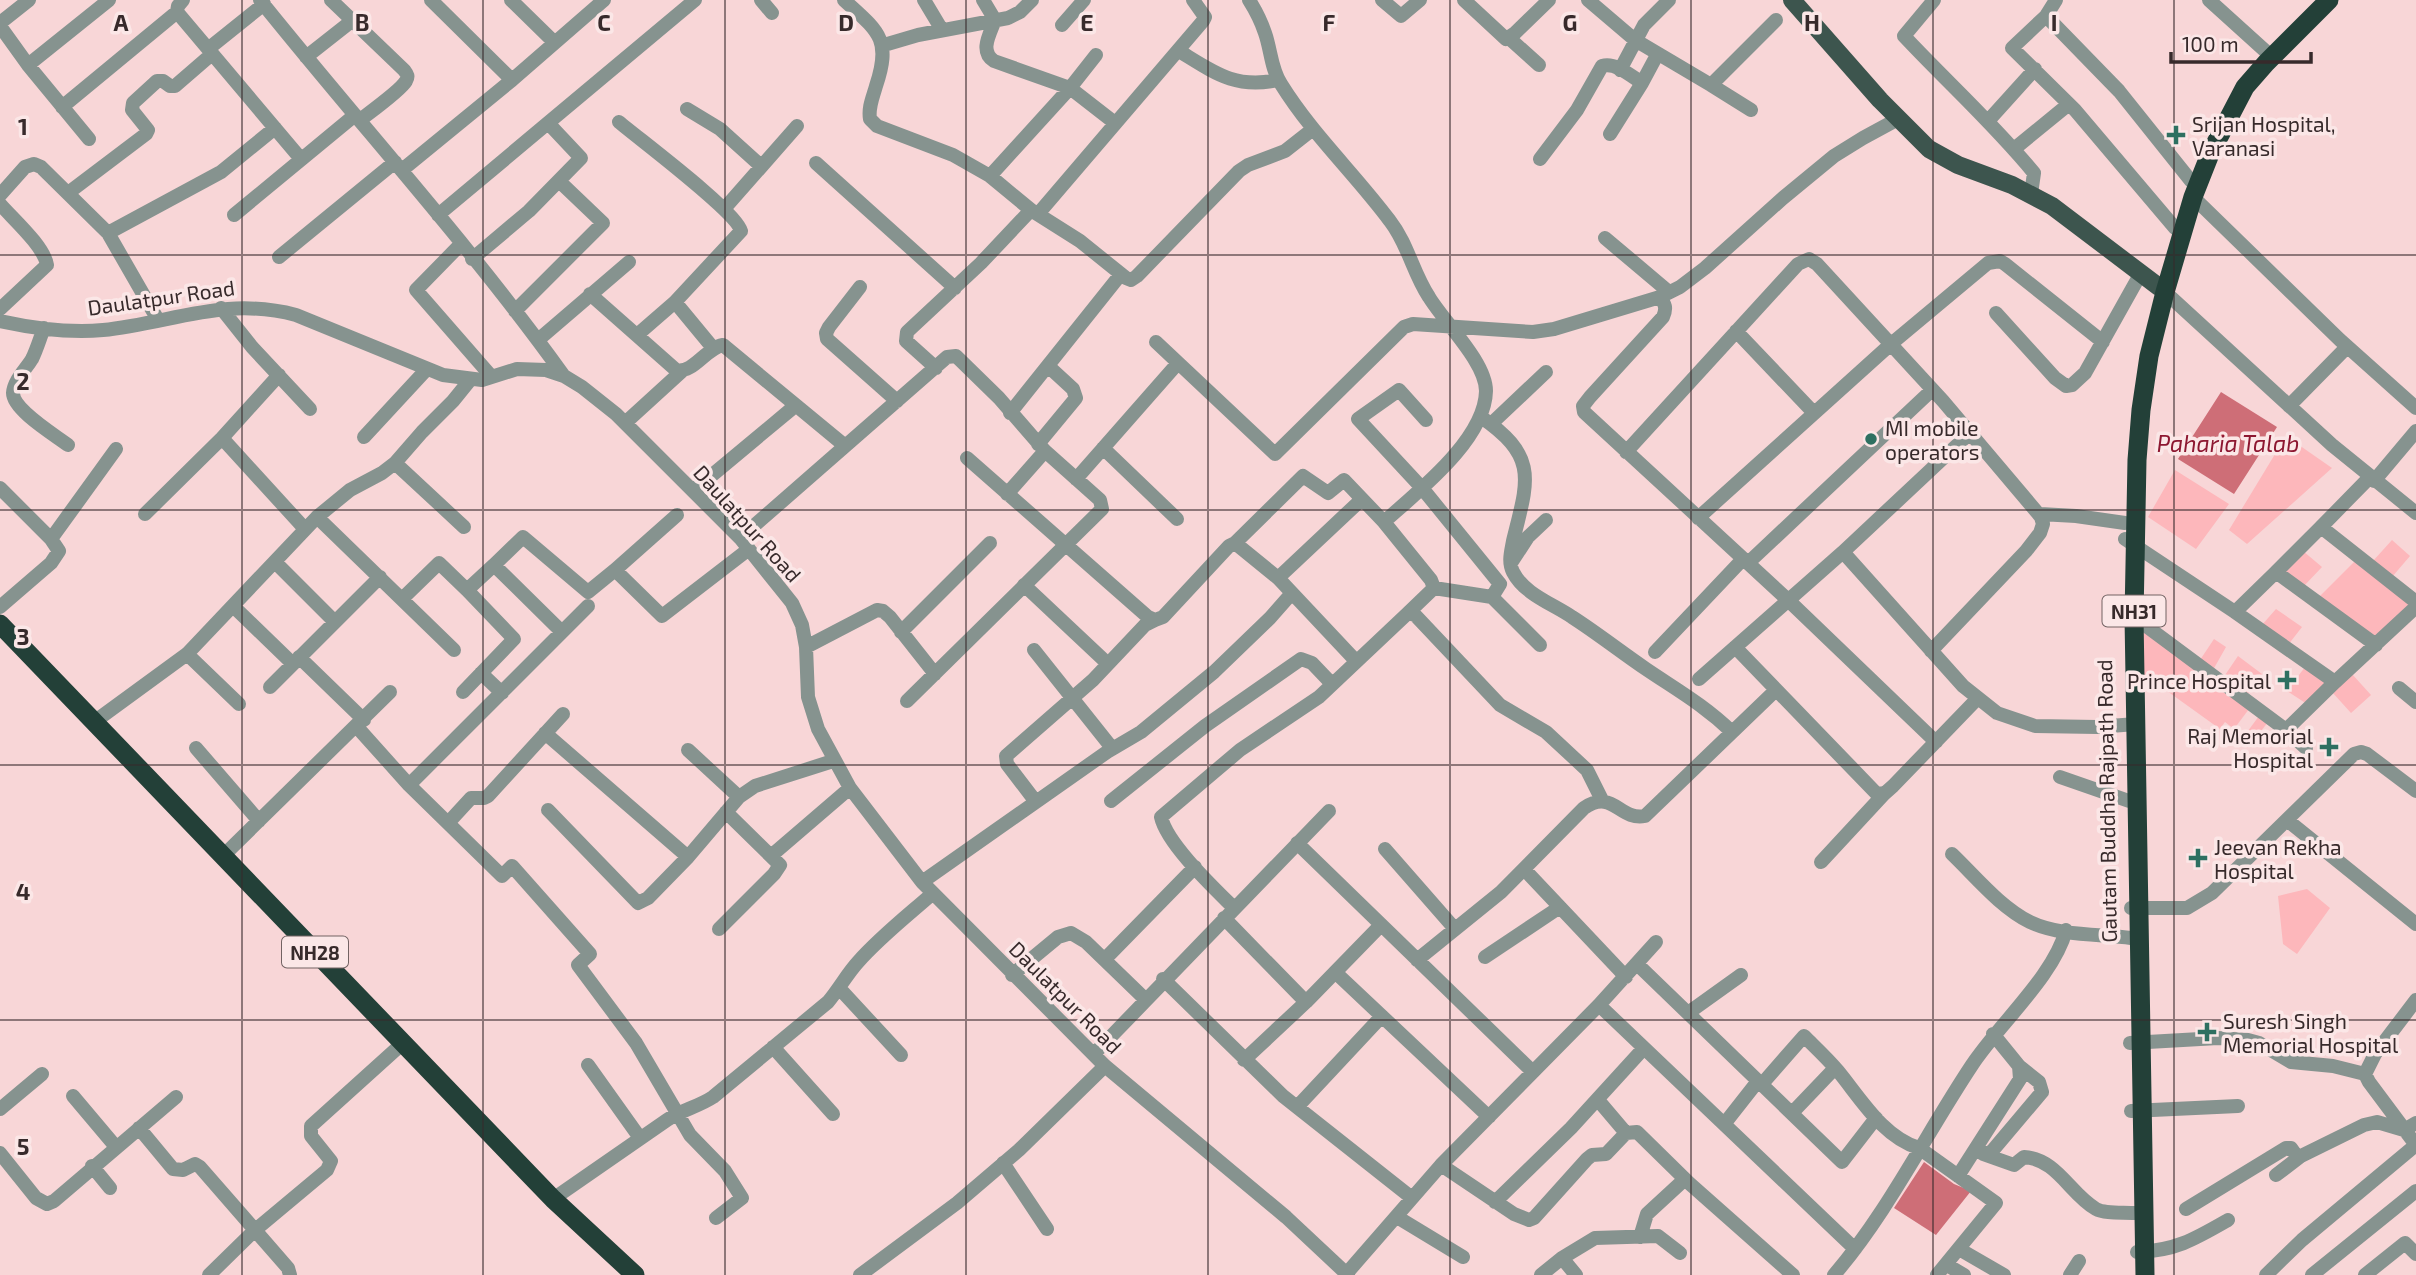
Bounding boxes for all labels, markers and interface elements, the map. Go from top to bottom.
text: A [113,8,129,36]
text: B [355,8,369,36]
text: C [597,8,611,36]
text: D [838,8,854,36]
text: E [1080,8,1094,36]
text: F [1323,8,1336,36]
text: G [1563,8,1577,36]
text: H [1804,8,1820,36]
text: I [2051,8,2057,36]
scale bar [2171,21,2311,65]
text: 100 m [2182,31,2239,56]
place label: Srijan Hospital, Varanasi [2192,111,2336,160]
text: 1 [18,112,28,140]
marker: Srijan Hospital, Varanasi [2166,125,2186,145]
street label: Daulatpur Road [86,274,236,320]
text: 2 [16,367,30,395]
place label: MI mobile operators [1885,415,1979,464]
water label: Paharia Talab [2157,429,2299,457]
marker: MI mobile operators [1863,431,1879,447]
street label: Daulatpur Road [689,459,807,587]
road number: NH31 [2102,596,2166,626]
text: 3 [16,622,30,650]
street label: Gautam Buddha Rajpath Road [2091,659,2122,943]
place label: Prince Hospital [2127,668,2272,693]
marker: Prince Hospital [2277,670,2297,690]
place label: Raj Memorial Hospital [2187,723,2314,772]
marker: Raj Memorial Hospital [2319,737,2339,757]
place label: Jeevan Rekha Hospital [2214,834,2342,883]
marker: Jeevan Rekha Hospital [2188,848,2208,868]
text: 4 [16,877,30,905]
road number: NH28 [282,936,348,968]
street label: Daulatpur Road [1005,936,1127,1058]
place label: Suresh Singh Memorial Hospital [2223,1008,2399,1057]
marker: Suresh Singh Memorial Hospital [2197,1022,2217,1042]
text: 5 [17,1132,29,1160]

